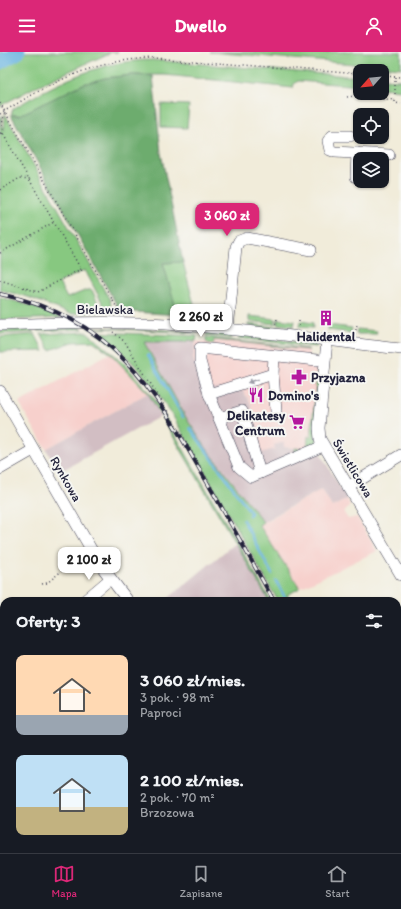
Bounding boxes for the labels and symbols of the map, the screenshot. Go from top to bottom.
north arrow [353,64,389,100]
pin: 3 060 zł [186,203,268,237]
street label: Bielawska [77,302,133,317]
pin: 2 260 zł [160,304,242,338]
building icon: Halidental [317,309,335,327]
place label: Halidental [297,329,356,344]
pharmacy icon: Przyjazna [290,368,308,386]
place label: Przyjazna [311,370,366,386]
one-way arrow [246,378,258,384]
restaurant icon: Domino's [247,386,265,404]
place label: Domino's [268,388,319,403]
place label: Delikatesy Centrum [227,408,286,438]
supermarket icon: Delikatesy Centrum [288,413,306,431]
street label: Świetlicowa [330,436,377,500]
street label: Rynkowa [47,454,85,505]
pin: 2 100 zł [48,547,130,581]

